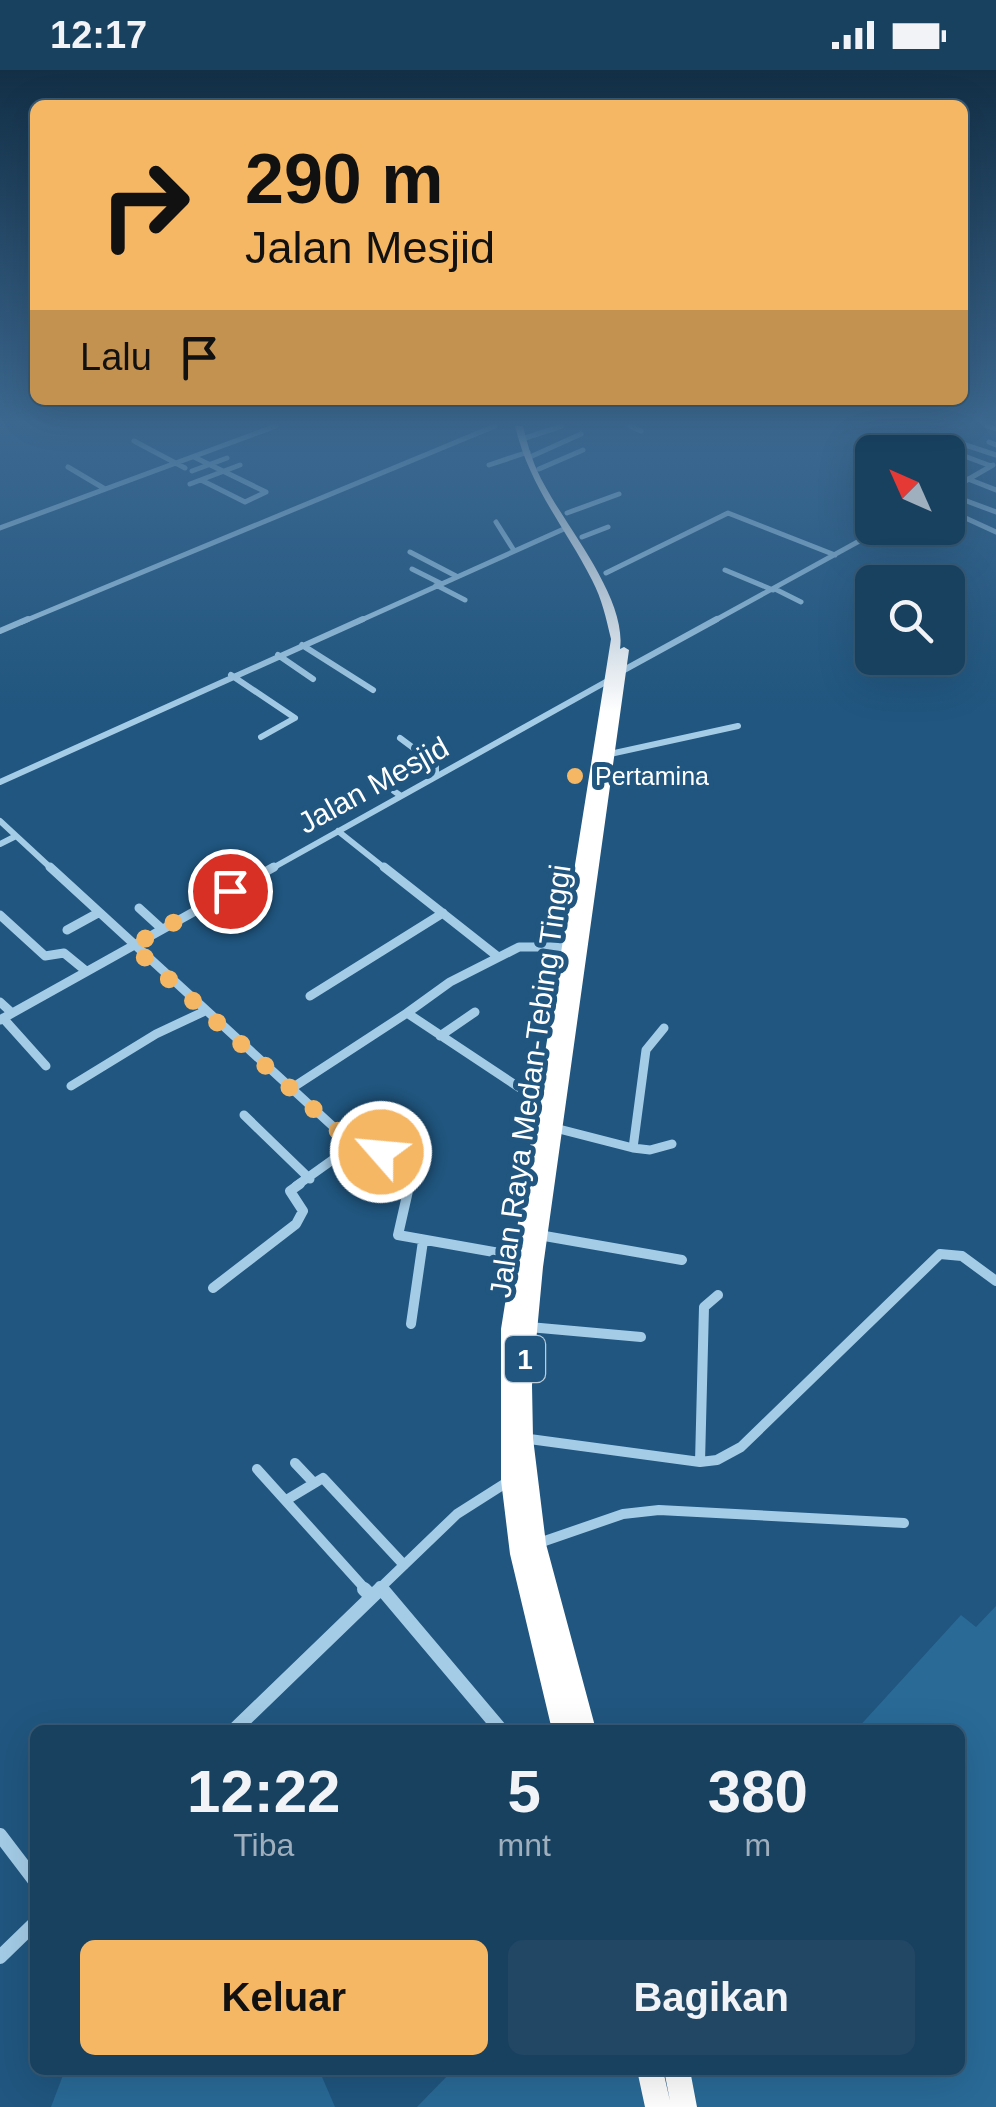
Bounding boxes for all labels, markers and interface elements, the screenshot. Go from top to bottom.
text: 12:17 [50,14,147,56]
icon: right [80,140,210,270]
text: 290 m [245,140,443,218]
text: Jalan Mesjid [245,222,495,273]
icon: arrive [172,330,227,385]
text: Lalu [80,336,152,378]
north arrow [855,435,965,545]
map controls [855,435,965,675]
button: search [855,565,965,675]
street label: Jalan Mesjid [292,730,454,840]
place label: Pertamina [595,762,709,790]
marker: Pertamina [564,765,586,787]
pin [188,849,273,934]
street label: Jalan Raya Medan-Tebing Tinggi [483,862,577,1300]
icon: arrive [203,864,258,919]
position arrow [329,1100,433,1204]
road number: 1 [505,1336,545,1382]
text: 12:22 [187,1758,340,1825]
text: 5 [507,1758,541,1825]
text: 380 [708,1758,808,1825]
text: Tiba [233,1827,294,1863]
text: mnt [498,1827,551,1863]
text: m [745,1827,771,1863]
button: Keluar [80,1940,488,2055]
button: Bagikan [508,1940,915,2055]

